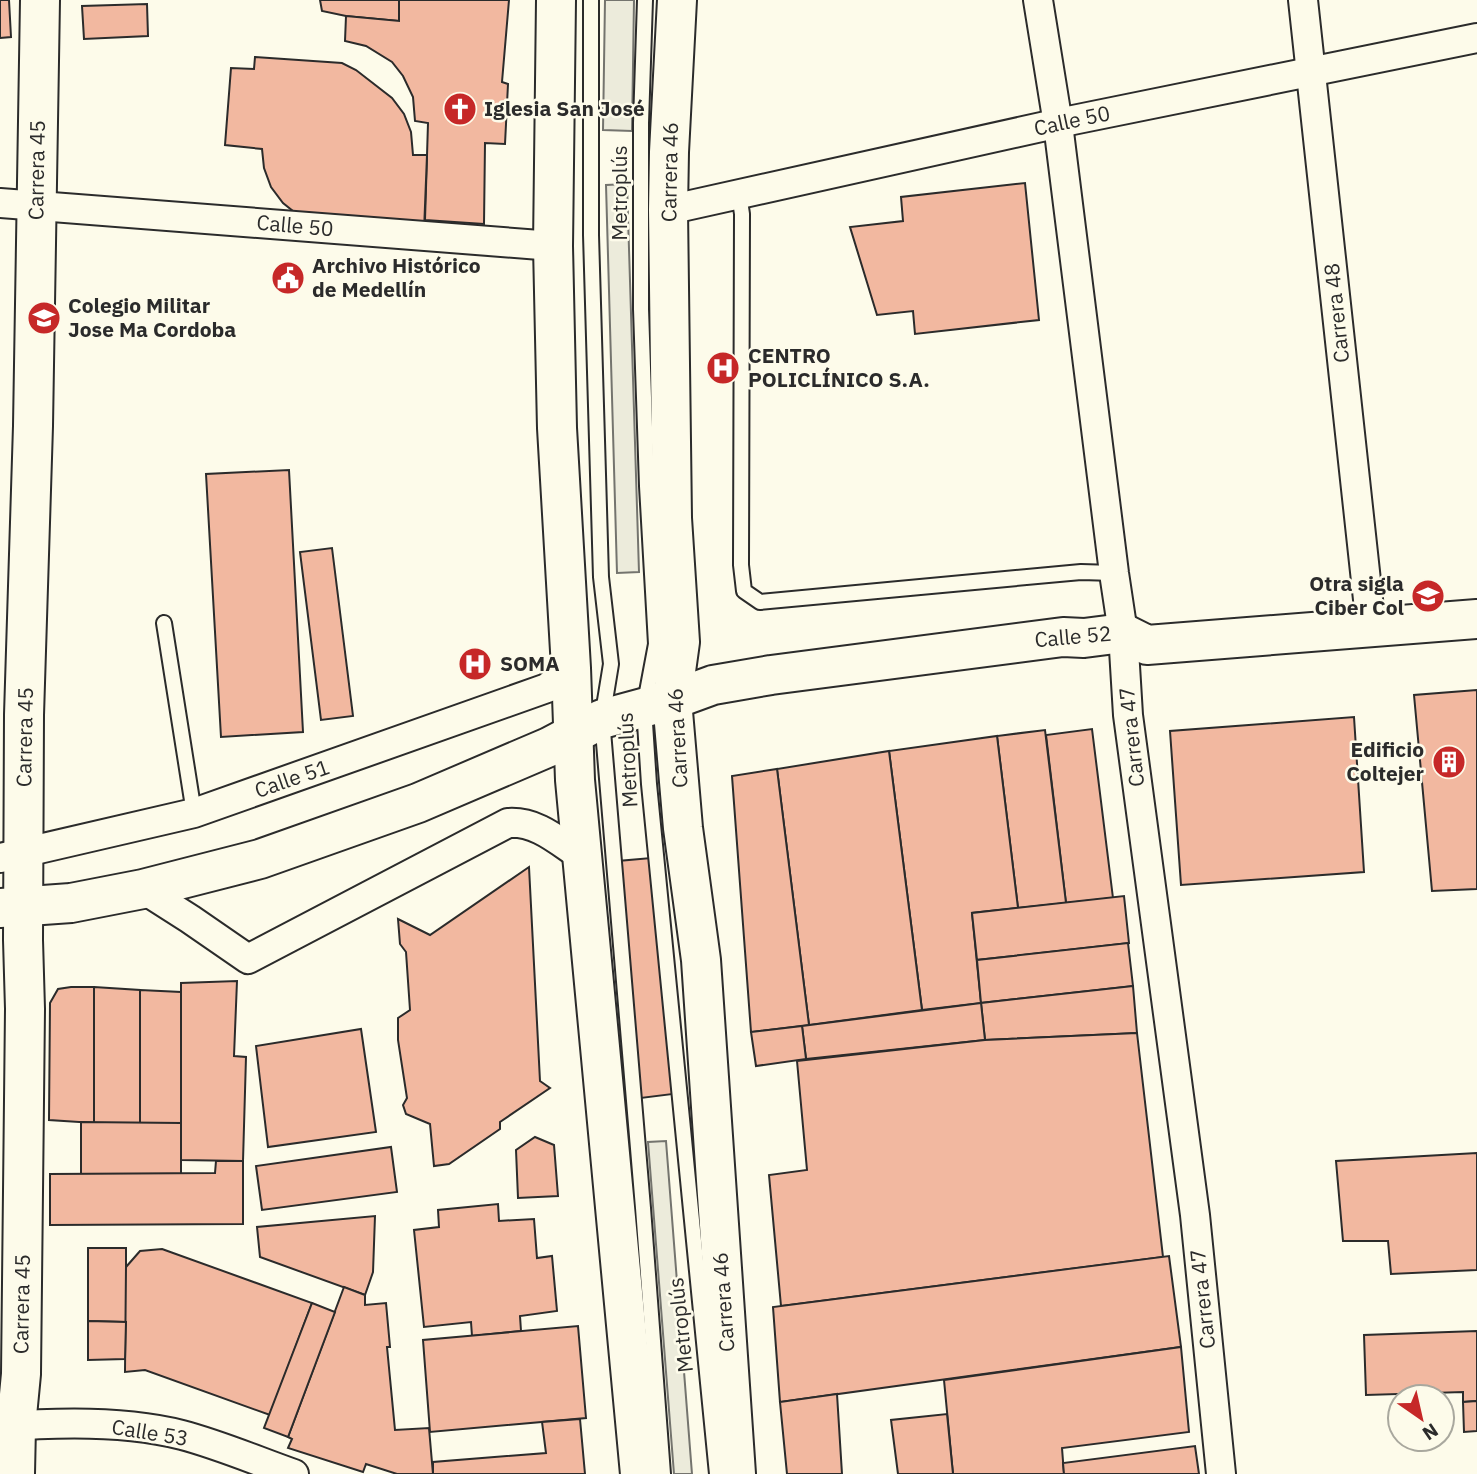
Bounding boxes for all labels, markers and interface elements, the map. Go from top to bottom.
church icon: Iglesia San José [441,90,479,128]
place label: Iglesia San José [484,94,645,122]
street label: Calle 50 [1031,98,1112,142]
street label: Carrera 45 [21,120,51,220]
street label: Carrera 46 [654,122,684,222]
street label: Metroplús [605,145,633,241]
street label: Calle 50 [255,208,335,242]
place label: Archivo Histórico de Medellín [312,251,481,303]
public building icon: Archivo Histórico de Medellín [269,259,307,297]
street label: Carrera 48 [1317,262,1355,364]
place label: Colegio Militar Jose Ma Cordoba [68,291,236,343]
school or university icon: Colegio Militar Jose Ma Cordoba [25,299,63,337]
place label: CENTRO POLICLÍNICO S.A. [748,341,930,393]
hospital icon: CENTRO POLICLÍNICO S.A. [704,349,742,387]
place label: Otra sigla Ciber Col [1309,569,1404,621]
school or university icon: Otra sigla Ciber Col [1409,577,1447,615]
street label: Calle 52 [1033,619,1113,653]
hospital icon: SOMA [456,645,494,683]
place label: SOMA [500,649,560,677]
street label: Carrera 47 [1112,686,1150,788]
street label: Carrera 45 [9,687,39,787]
street label: Carrera 46 [660,687,694,789]
street label: Metroplús [611,712,643,808]
place label: Edificio Coltejer [1346,735,1425,787]
building icon: Edificio Coltejer [1430,743,1468,781]
street label: Calle 51 [251,752,333,804]
street label: Carrera 47 [1183,1248,1221,1350]
street label: Carrera 46 [706,1251,740,1353]
street label: Carrera 45 [6,1254,36,1354]
street label: Metroplús [661,1276,699,1374]
north arrow [1386,1383,1456,1453]
street label: Calle 53 [110,1412,191,1452]
text: N [1418,1418,1443,1446]

